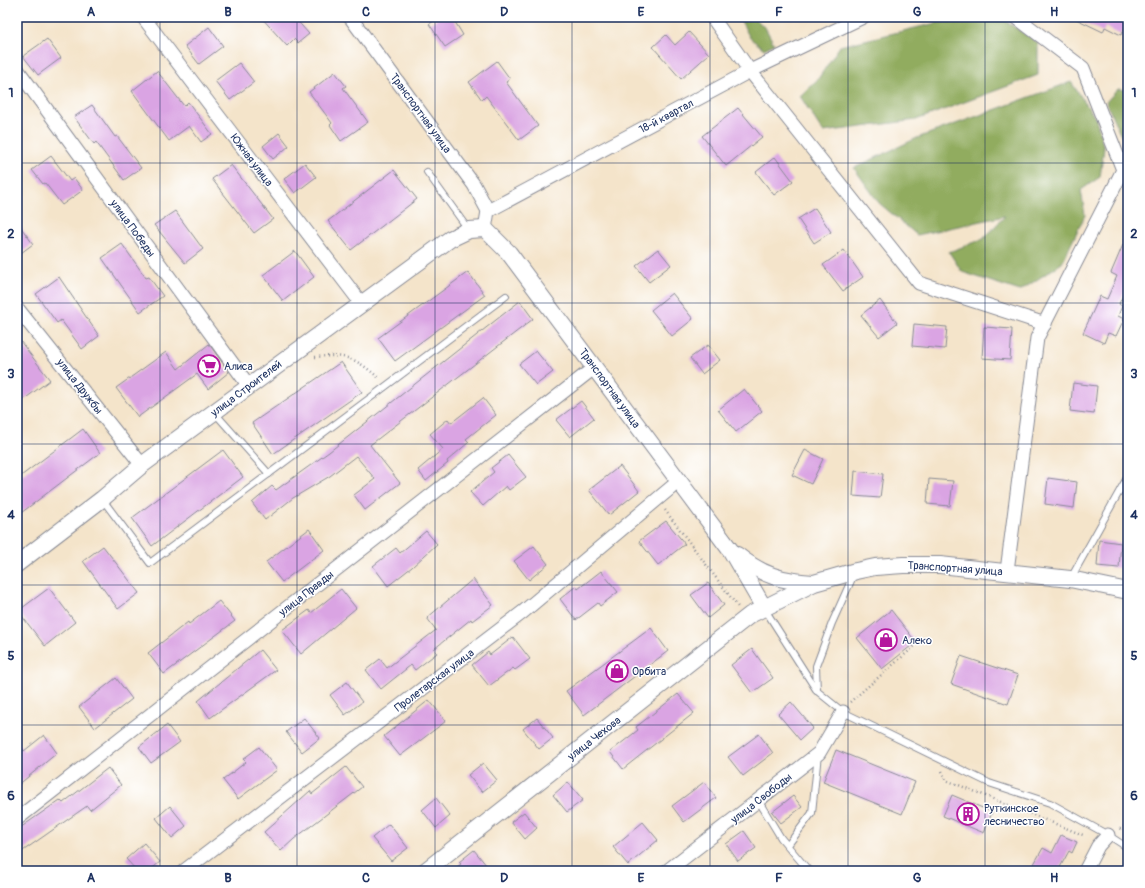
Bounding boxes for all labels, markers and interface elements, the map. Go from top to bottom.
text: A [87,4,96,20]
text: B [224,4,232,20]
text: C [362,4,370,20]
text: D [500,4,508,20]
text: E [638,4,645,20]
text: F [775,4,783,20]
text: G [913,4,922,20]
text: H [1050,4,1058,20]
street label: Транспортная улица [387,71,454,156]
text: 1 [8,85,14,101]
text: 1 [1131,85,1137,101]
street label: 18-й квартал [637,97,696,136]
street label: Южная улица [228,132,275,189]
street label: улица Победы [107,196,158,260]
text: 2 [7,226,15,242]
text: 2 [1130,226,1138,242]
street label: Транспортная улица [576,346,643,431]
supermarket icon: Алиса [196,353,222,379]
street label: улица Дружбы [53,355,105,417]
street label: улица Строителей [207,357,284,420]
place label: Алиса [224,360,253,373]
text: 3 [7,366,15,382]
text: 3 [1130,366,1138,382]
text: 4 [7,507,15,523]
text: 4 [1130,507,1138,523]
street label: Транспортная улица [907,559,1003,578]
street label: улица Правды [276,568,336,619]
shop icon: Алеко [873,627,899,653]
place label: Алеко [902,634,932,647]
street label: Пролетарская улица [392,646,477,714]
text: 5 [7,648,15,664]
text: 5 [1130,648,1138,664]
shop icon: Орбита [604,658,630,684]
place label: Орбита [632,665,666,678]
street label: улица Чехова [564,714,623,764]
street label: улица Свободы [727,771,794,827]
text: 6 [7,788,15,804]
text: 6 [1130,788,1138,804]
building icon: Руткинское лесничество [955,801,981,827]
place label: Руткинское лесничество [984,802,1044,828]
text: A [87,870,96,886]
text: B [224,870,232,886]
text: C [362,870,370,886]
text: D [500,870,508,886]
text: E [638,870,645,886]
text: F [775,870,783,886]
text: G [913,870,922,886]
text: H [1050,870,1058,886]

